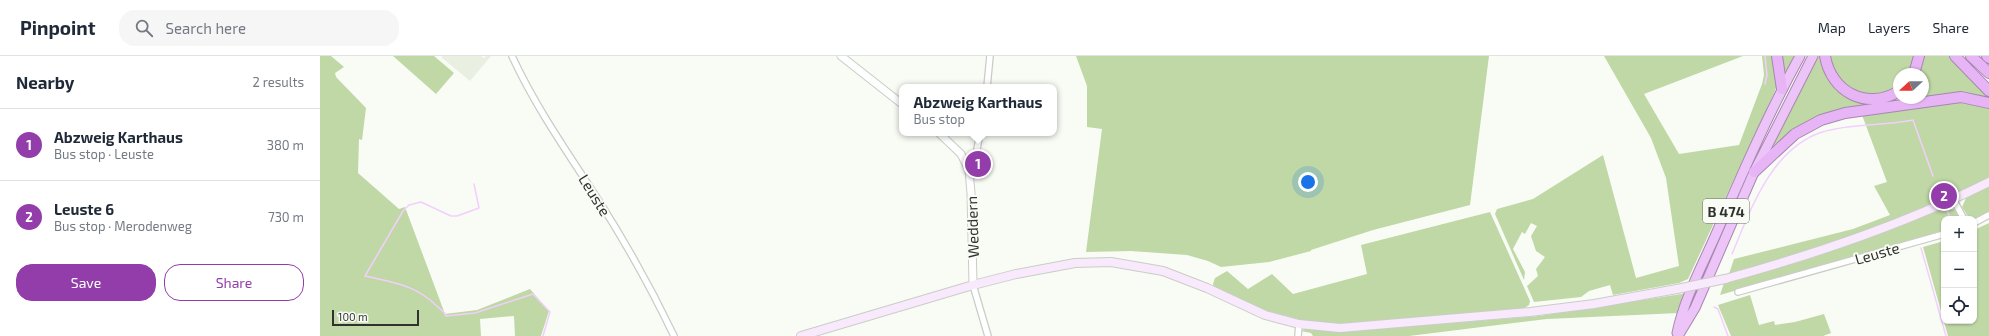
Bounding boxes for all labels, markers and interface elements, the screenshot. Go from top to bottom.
search box [119,10,399,46]
text: Pinpoint [20,16,95,39]
icon: search [133,17,155,39]
text: Search here [165,19,246,37]
text: Map [1818,19,1846,36]
text: Layers [1868,19,1910,36]
text: Share [1932,19,1969,36]
north arrow [1893,68,1929,104]
text: Nearby [16,72,74,92]
text: 2 results [252,74,304,90]
popup [899,84,1057,136]
text: Abzweig Karthaus [914,93,1042,111]
text: Bus stop [914,111,965,127]
text: Abzweig Karthaus [54,128,183,146]
text: 1 [26,137,32,153]
text: 380 m [267,137,304,153]
text: Bus stop · Leuste [54,146,154,162]
pin: 1 [965,149,991,179]
street label: Leuste [575,171,615,219]
your location [1298,172,1318,192]
pin: 2 [1931,181,1957,211]
street label: Weddern [962,196,982,258]
road number: B 474 [1703,199,1749,223]
text: Leuste 6 [54,200,114,218]
text: 2 [25,209,33,225]
text: 730 m [268,209,304,225]
map controls [1941,216,1977,324]
button: + [1941,216,1977,252]
text: Bus stop · Merodenweg [54,218,192,234]
street label: Leuste [1853,238,1901,268]
button: − [1941,252,1977,288]
button: Save [16,264,156,301]
button: Share [164,264,304,301]
button: locate [1941,288,1977,324]
scale bar [332,308,419,327]
text: 100 m [338,310,368,323]

